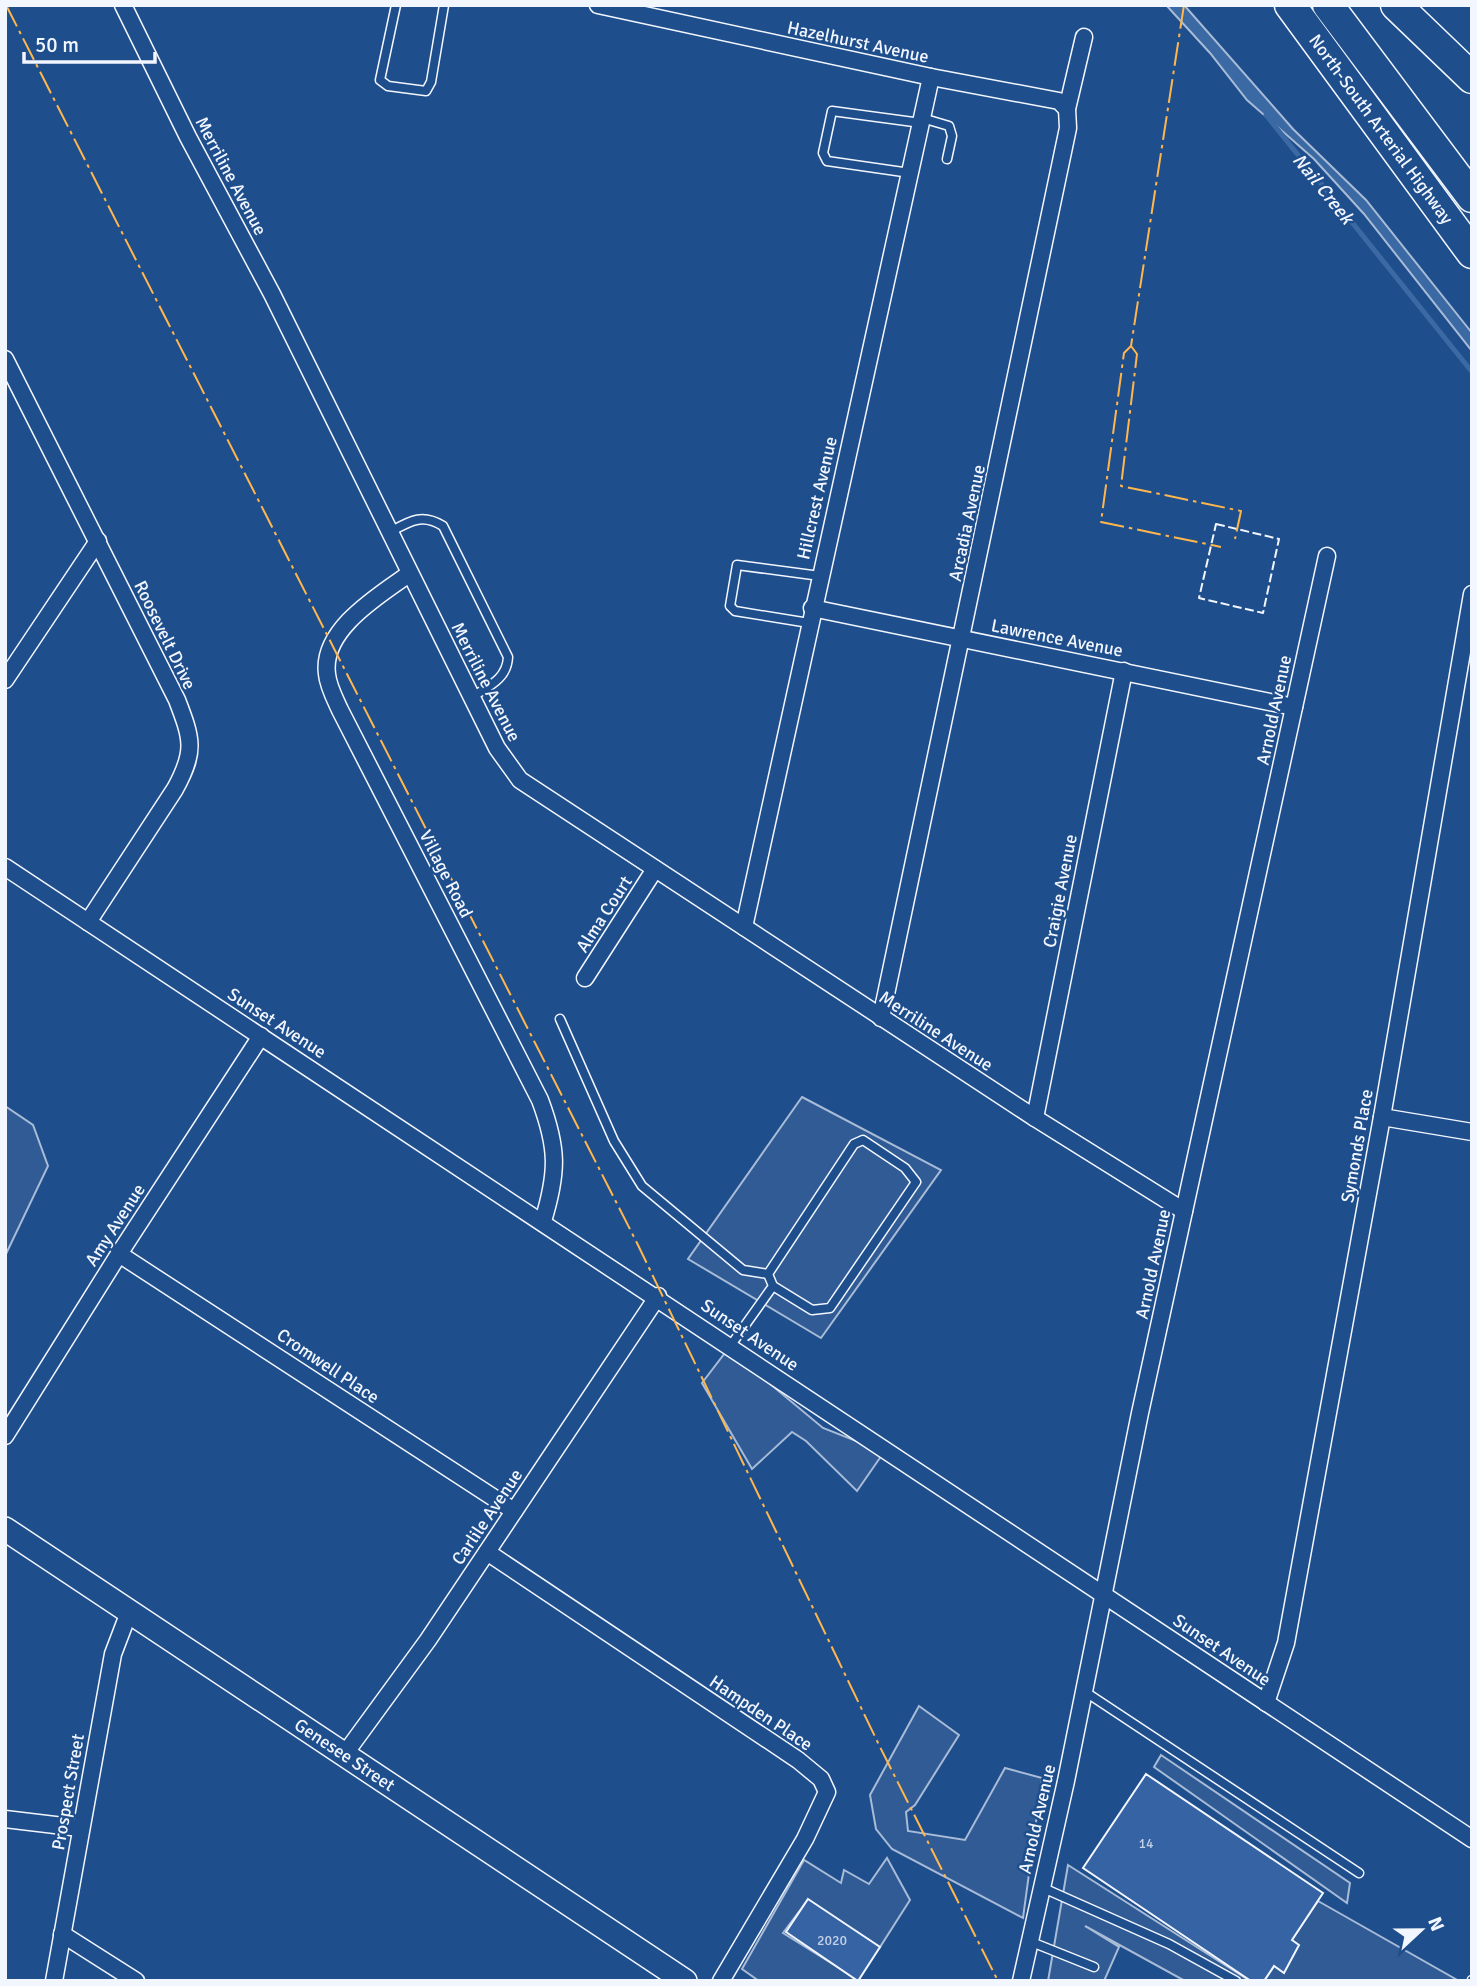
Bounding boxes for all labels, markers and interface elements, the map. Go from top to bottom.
street label: Hazelhurst Avenue [785,16,931,68]
scale bar [24,21,156,65]
street label: North-South Arterial Highway [1304,30,1458,229]
text: 50 m [35,32,79,58]
street label: Merriline Avenue [191,113,271,239]
water label: Nail Creek [1287,149,1360,230]
street label: Hillcrest Avenue [792,434,842,562]
street label: Arcadia Avenue [944,463,990,583]
street label: Roosevelt Drive [129,577,201,693]
street label: Lawrence Avenue [989,614,1125,662]
street label: Merriline Avenue [446,619,526,745]
street label: Arnold Avenue [1252,653,1296,767]
street label: Village Road [414,826,478,922]
street label: Craigie Avenue [1038,832,1082,950]
street label: Alma Court [571,872,637,956]
street label: Sunset Avenue [224,983,330,1063]
street label: Merriline Avenue [875,986,997,1076]
street label: Symonds Place [1336,1088,1378,1204]
street label: Amy Avenue [80,1180,150,1270]
street label: Arnold Avenue [1131,1207,1175,1321]
street label: Sunset Avenue [697,1294,803,1376]
street label: Cromwell Place [273,1324,383,1408]
street label: Carlile Avenue [447,1465,527,1569]
street label: Sunset Avenue [1169,1609,1275,1691]
street label: Hampden Place [705,1670,817,1756]
street label: Genesee Street [290,1714,399,1796]
street label: Prospect Street [47,1732,89,1852]
street label: Arnold Avenue [1014,1762,1060,1876]
house number: 14 [1138,1835,1154,1852]
north arrow [1386,1895,1456,1965]
text: N [1422,1913,1449,1935]
house number: 2020 [817,1932,847,1949]

